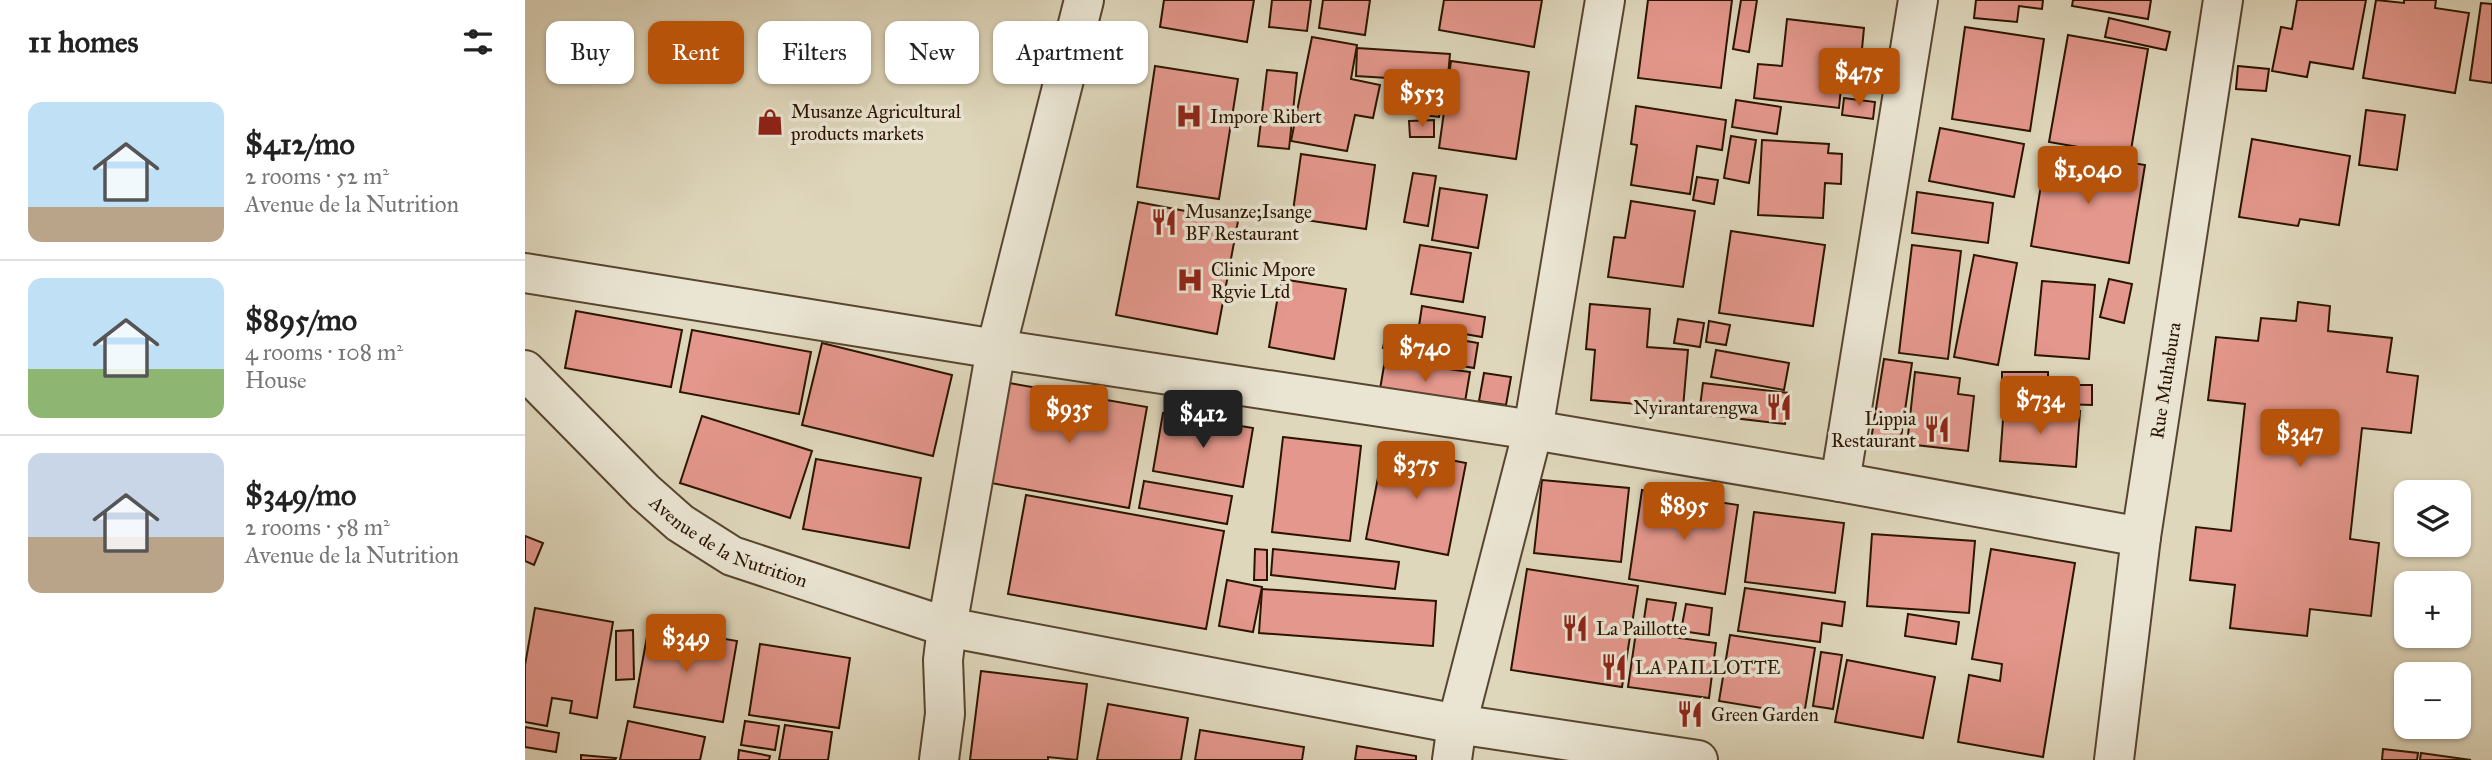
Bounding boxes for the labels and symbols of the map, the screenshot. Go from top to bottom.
pin: $475 [1818,48,1900,108]
pin: $553 [1381,69,1463,129]
place label: Musanze Agricultural products markets [790,100,962,145]
hospital icon: Impore Ribert [1174,101,1204,131]
place label: Impore Ribert [1210,105,1322,128]
shop icon: Musanze Agricultural products markets [755,107,785,137]
pin: $1,040 [2031,146,2145,206]
place label: Musanze;Isange BF Restaurant [1185,200,1312,245]
restaurant icon: Musanze;Isange BF Restaurant [1149,207,1179,237]
place label: Clinic Mpore Rgvie Ltd [1211,258,1315,304]
hospital icon: Clinic Mpore Rgvie Ltd [1175,265,1205,295]
street label: Rue Muhabura [2145,319,2185,440]
pin: $740 [1384,324,1466,384]
pin: $734 [1999,376,2081,436]
pin: $935 [1028,386,1110,445]
pin: $412 [1162,391,1244,450]
restaurant icon: Nyirantarengwa [1764,392,1794,422]
place label: Nyirantarengwa [1633,396,1759,420]
place label: Lippia Restaurant [1831,407,1917,452]
pin: $347 [2259,410,2341,469]
restaurant icon: Lippia Restaurant [1922,414,1952,444]
pin: $375 [1375,442,1457,501]
pin: $895 [1643,482,1725,542]
street label: Avenue de la Nutrition [644,490,811,592]
restaurant icon: La Paillotte [1560,613,1590,643]
pin: $349 [645,614,727,674]
place label: La Paillotte [1596,617,1687,640]
restaurant icon: LA PAILLOTTE [1599,652,1629,682]
place label: LA PAILLOTTE [1635,656,1781,679]
restaurant icon: Green Garden [1675,699,1705,729]
place label: Green Garden [1711,703,1819,726]

